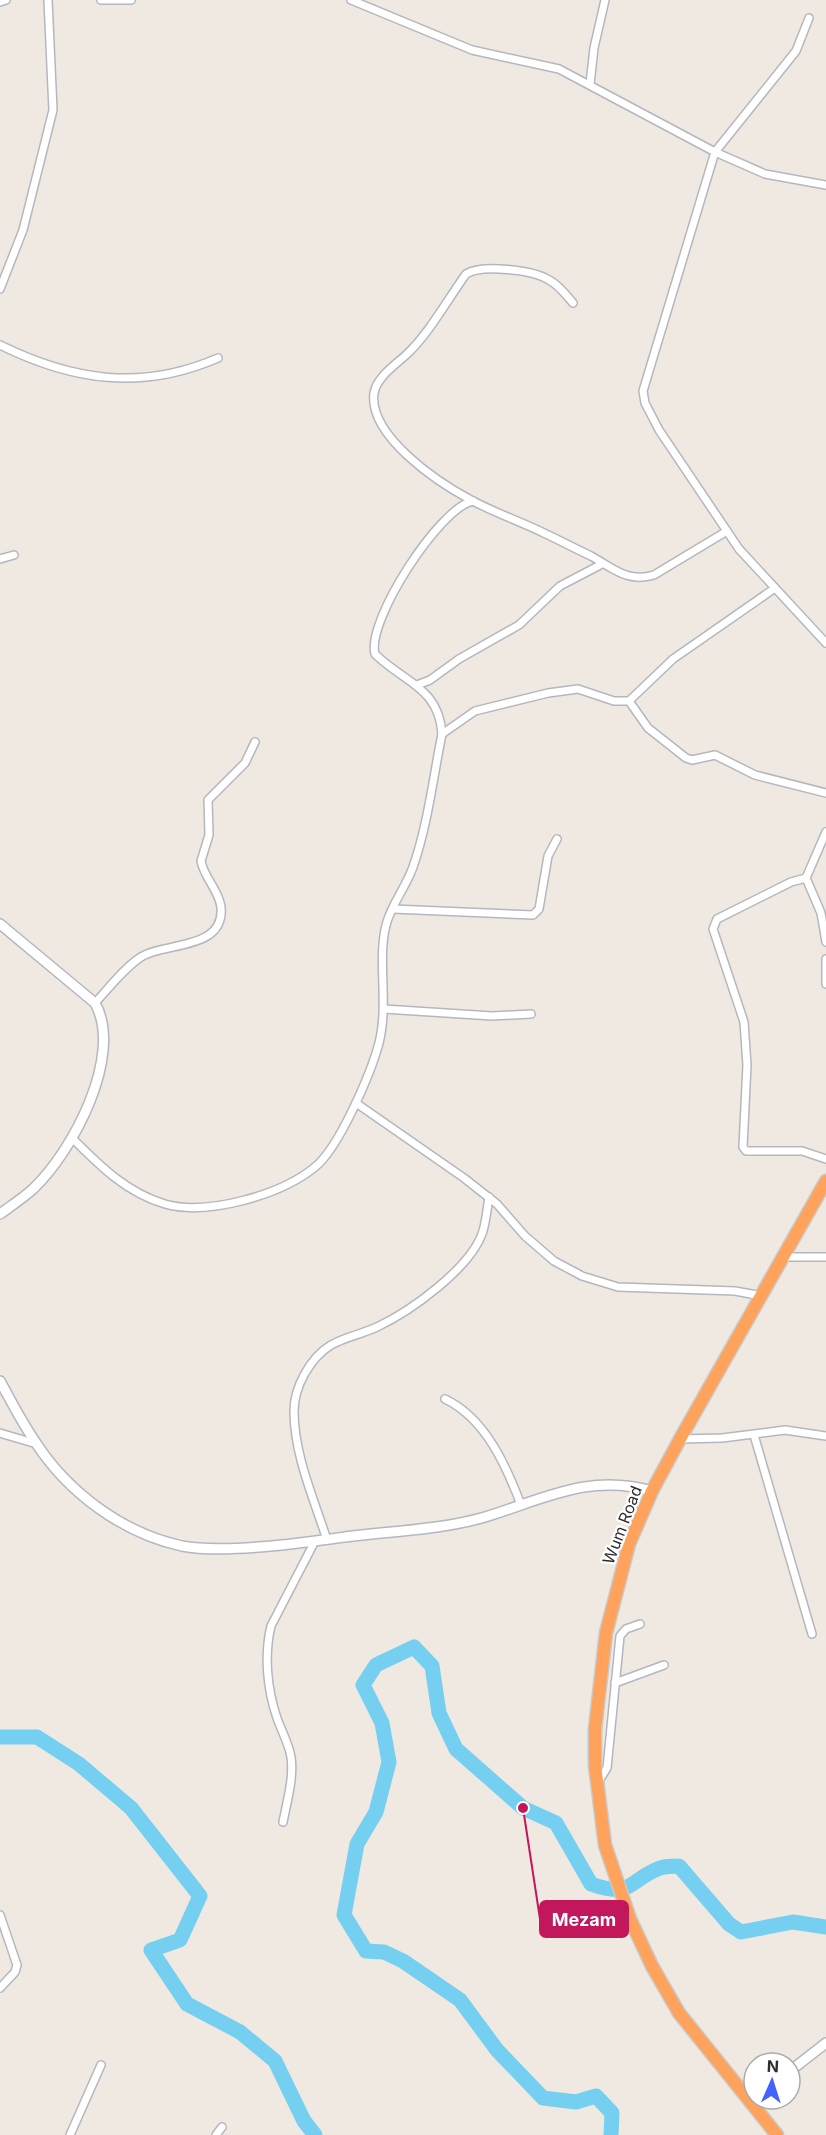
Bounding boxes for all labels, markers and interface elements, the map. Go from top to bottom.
street label: Wum Road [598,1483,646,1567]
callout: Mezam [540,1901,628,1937]
text: Mezam [552,1909,616,1930]
north arrow [742,2051,802,2111]
text: N [766,2056,779,2076]

